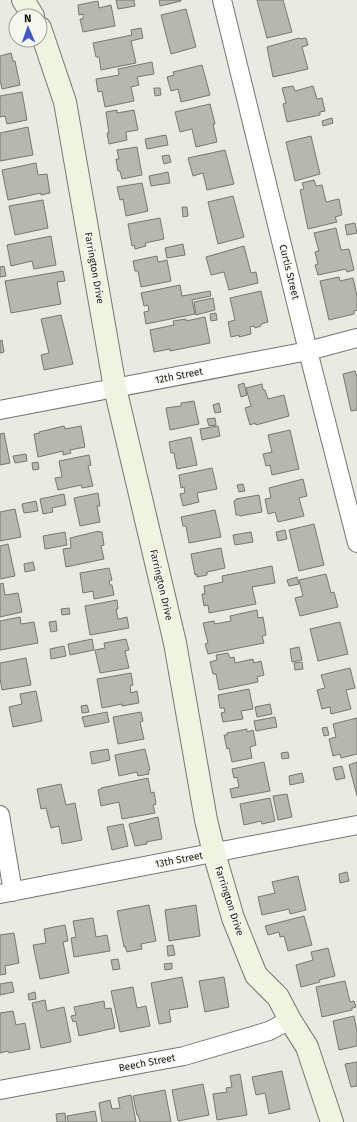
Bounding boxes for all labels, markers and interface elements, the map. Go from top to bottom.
north arrow [8,8,48,48]
text: N [24,12,32,25]
street label: Farrington Drive [82,231,106,305]
street label: Curtis Street [276,243,302,301]
street label: 12th Street [154,365,204,387]
street label: Farrington Drive [147,548,175,622]
street label: 13th Street [154,849,204,871]
street label: Farrington Drive [212,865,246,937]
street label: Beech Street [118,1052,177,1074]

